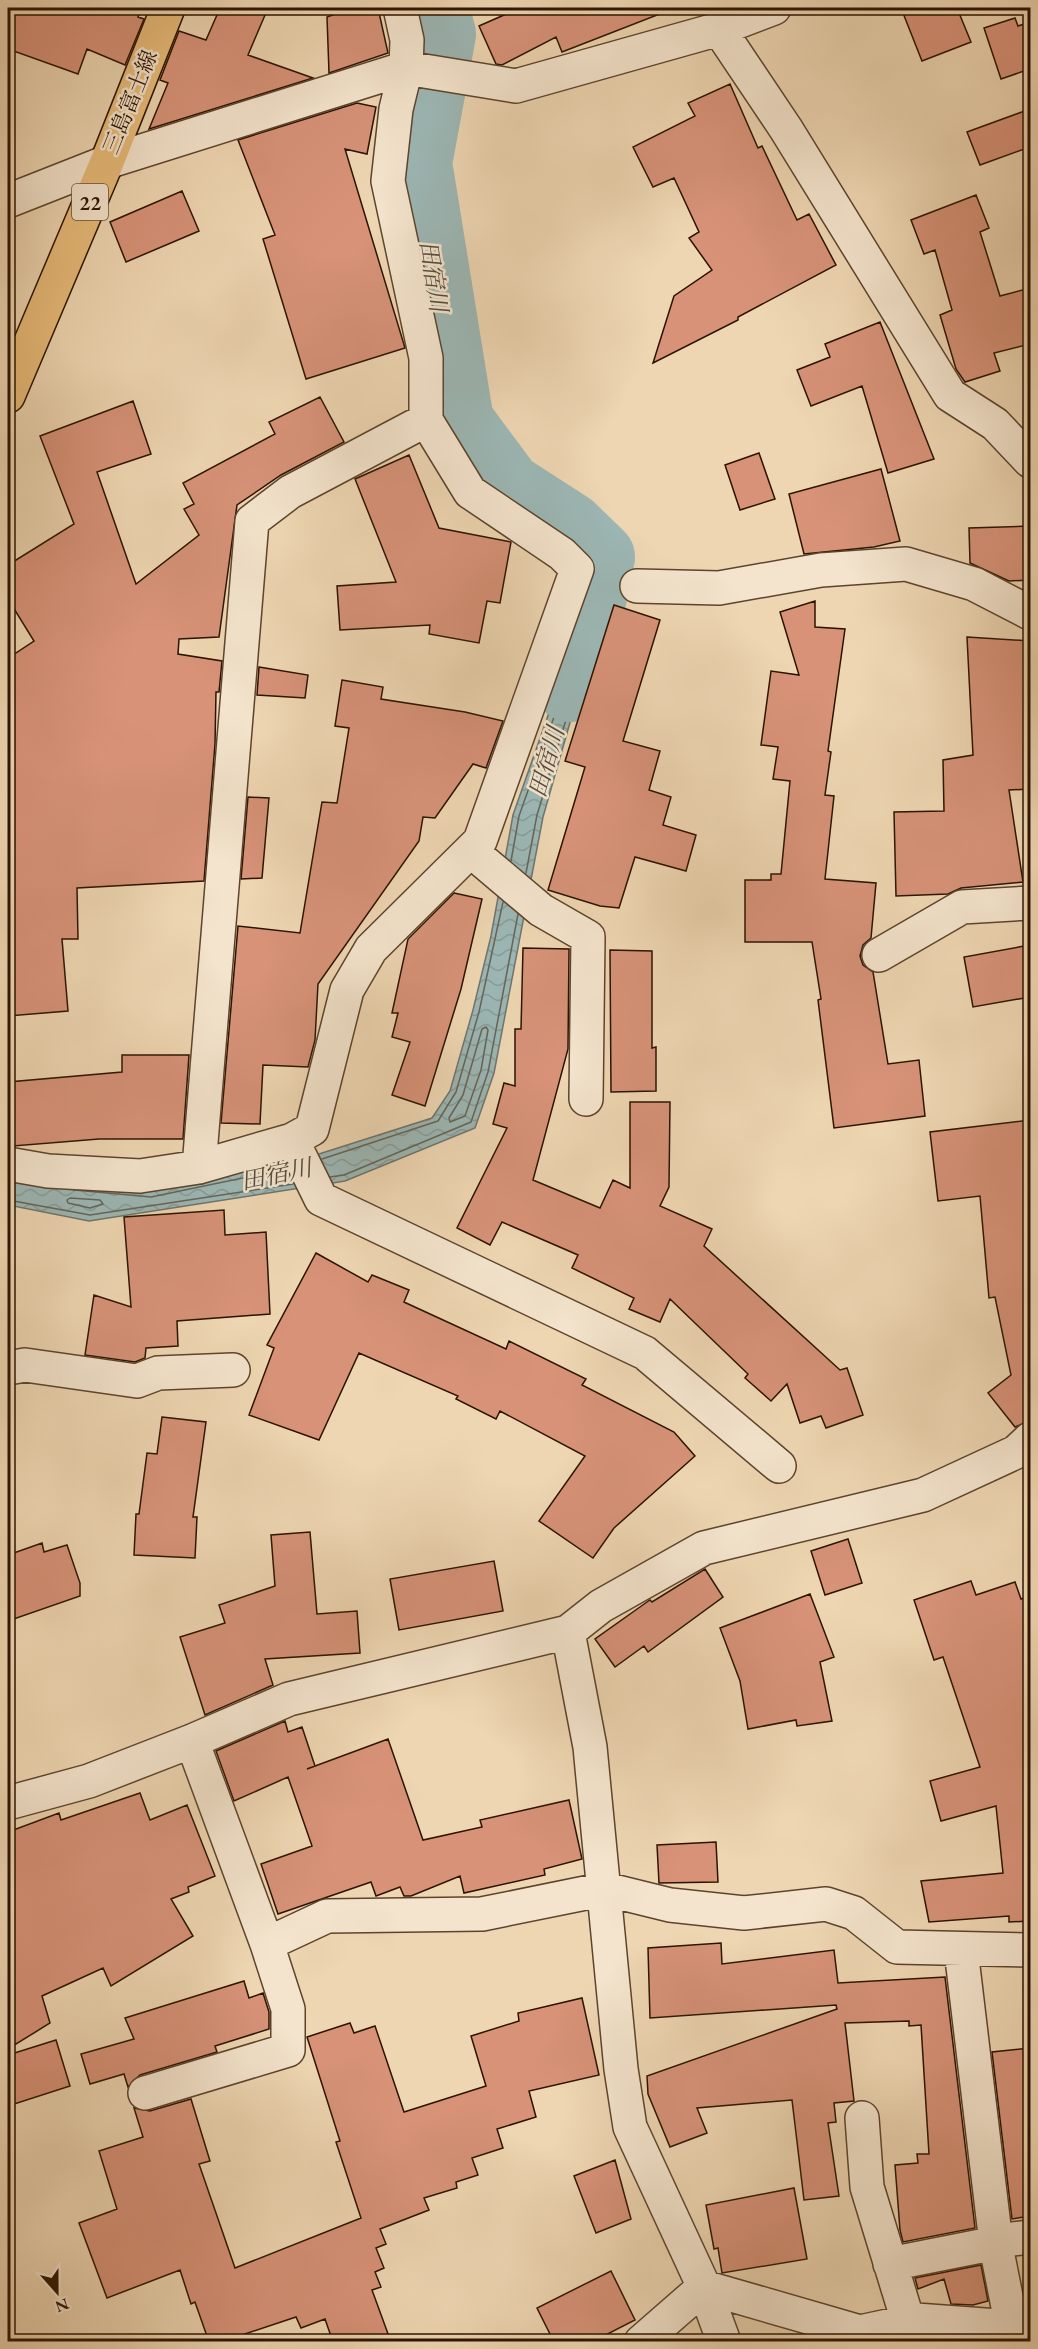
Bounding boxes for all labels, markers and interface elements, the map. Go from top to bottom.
street label: 三島富士線 [96,46,164,158]
road number: 22 [72,184,108,220]
water label: 田宿川 [413,238,455,317]
water label: 田宿川 [521,720,572,801]
water label: 田宿川 [238,1151,317,1197]
north arrow [27,2262,87,2322]
text: N [52,2293,72,2318]

